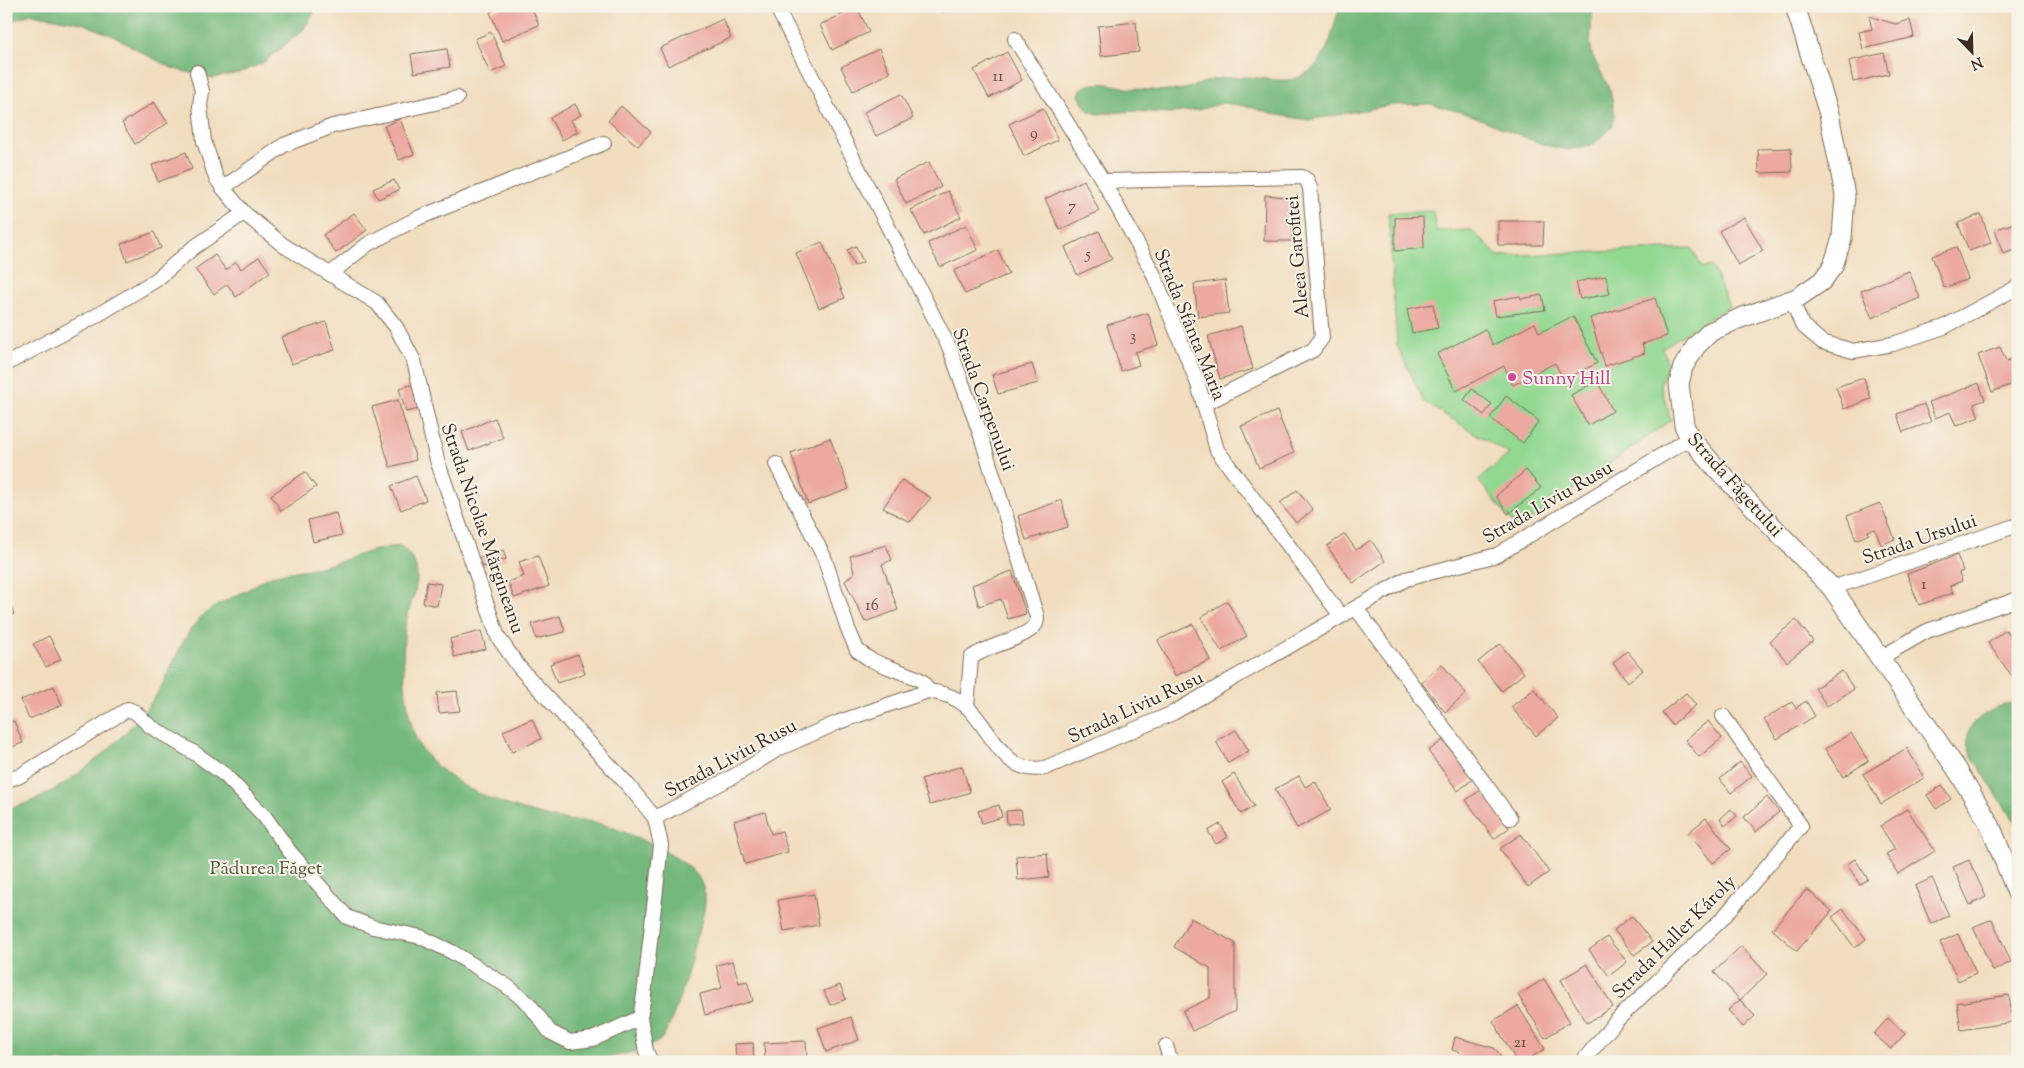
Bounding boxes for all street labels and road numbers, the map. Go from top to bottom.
street label: Aleea Garofitei [1280,194,1317,320]
street label: Strada Sfânta Maria [1146,245,1231,405]
street label: Strada Carpenului [944,325,1021,475]
street label: Strada Nicolae Mărgineanu [433,420,530,638]
street label: Strada Făgetului [1680,427,1789,544]
street label: Strada Liviu Rusu [1478,455,1618,551]
street label: Strada Ursului [1859,508,1981,573]
street label: Strada Liviu Rusu [1064,665,1208,751]
street label: Strada Liviu Rusu [660,713,802,805]
street label: Strada Haller Károly [1607,869,1743,1006]

